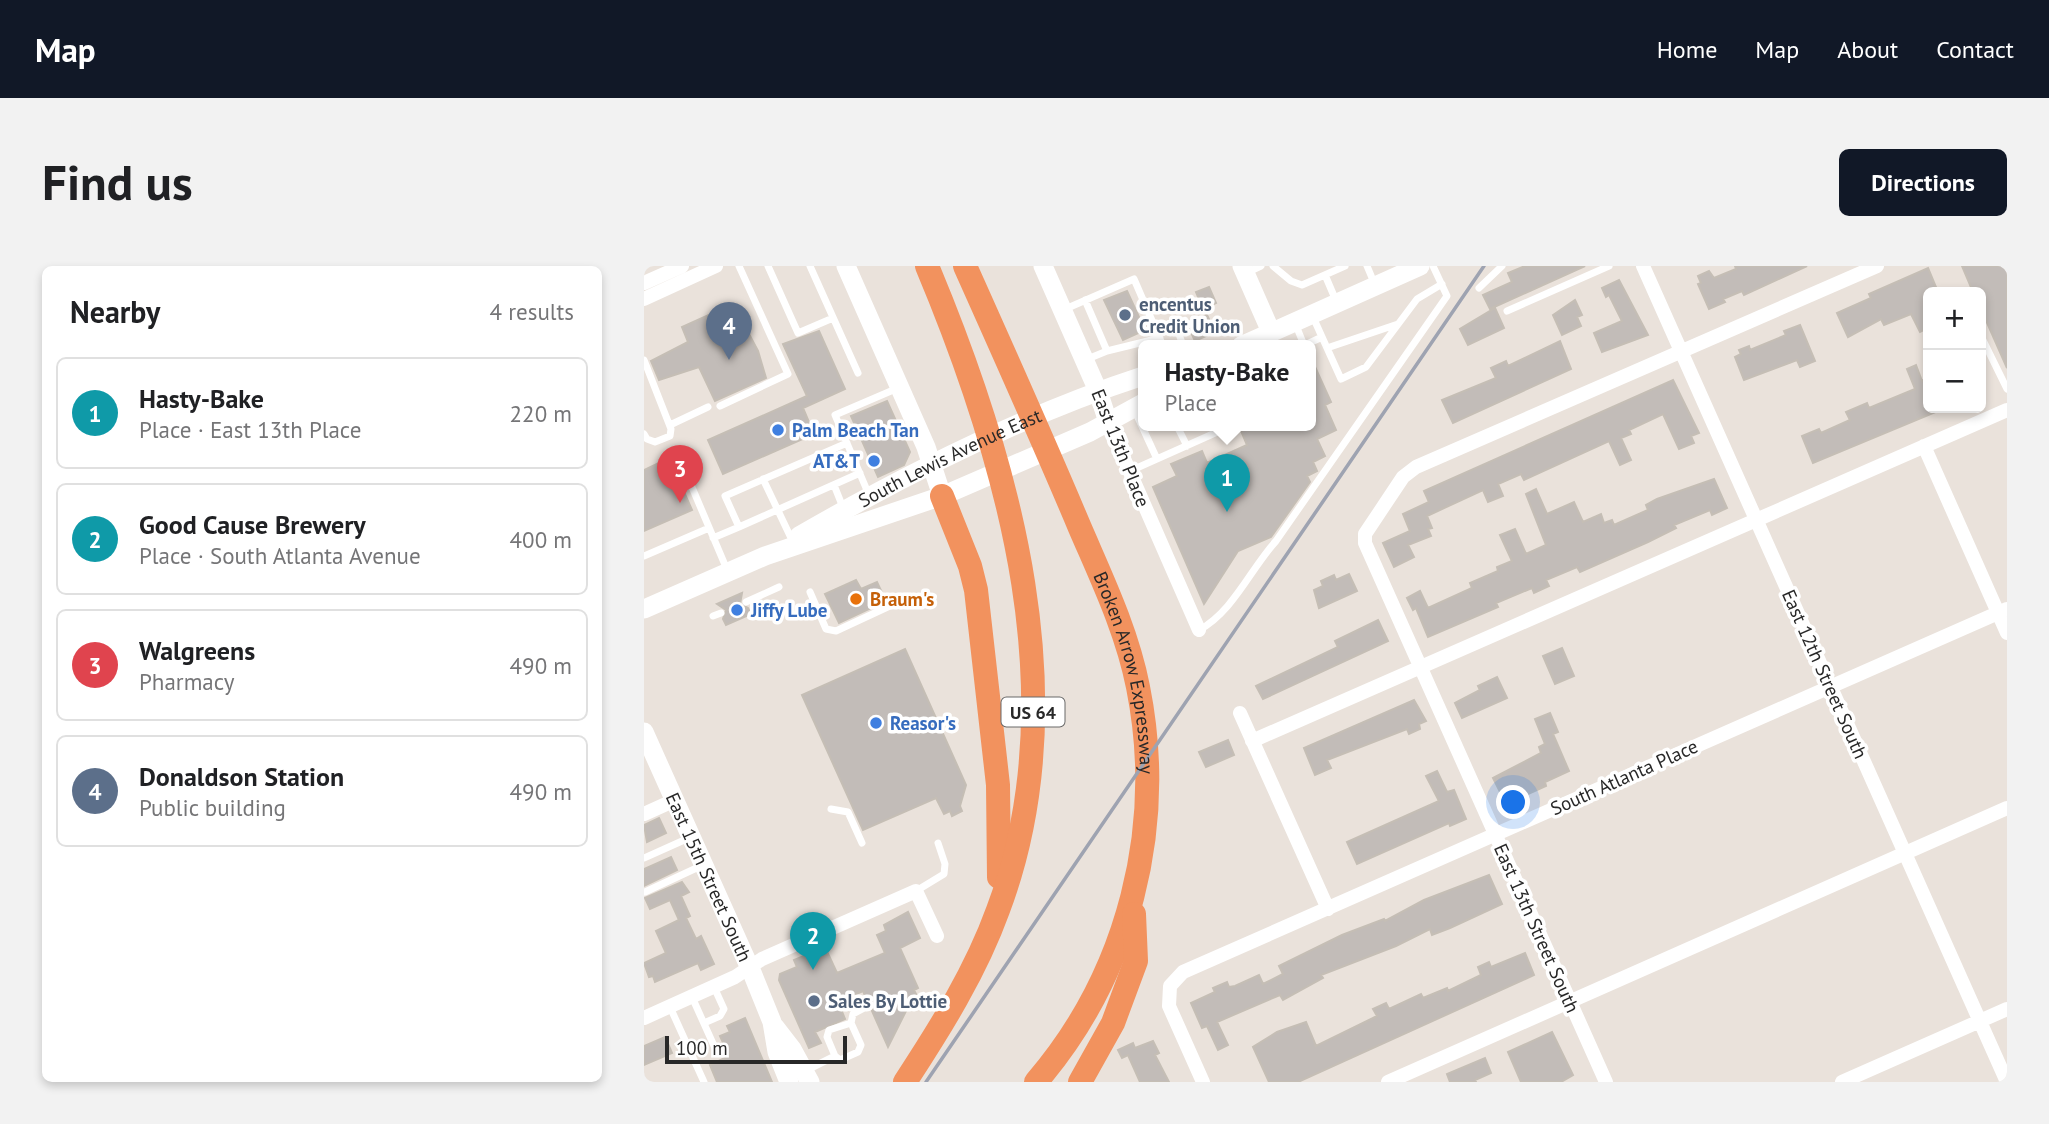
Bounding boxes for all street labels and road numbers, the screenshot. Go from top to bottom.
street label: East 13th Place [1086,385,1156,511]
street label: South Lewis Avenue East [854,403,1045,512]
street label: Broken Arrow Expressway [1088,568,1159,774]
street label: East 12th Street South [1777,586,1873,762]
road number: US 64 [1002,698,1064,727]
street label: South Atlanta Place [1547,734,1701,820]
street label: East 15th Street South [661,789,757,965]
street label: East 13th Street South [1489,840,1585,1016]

